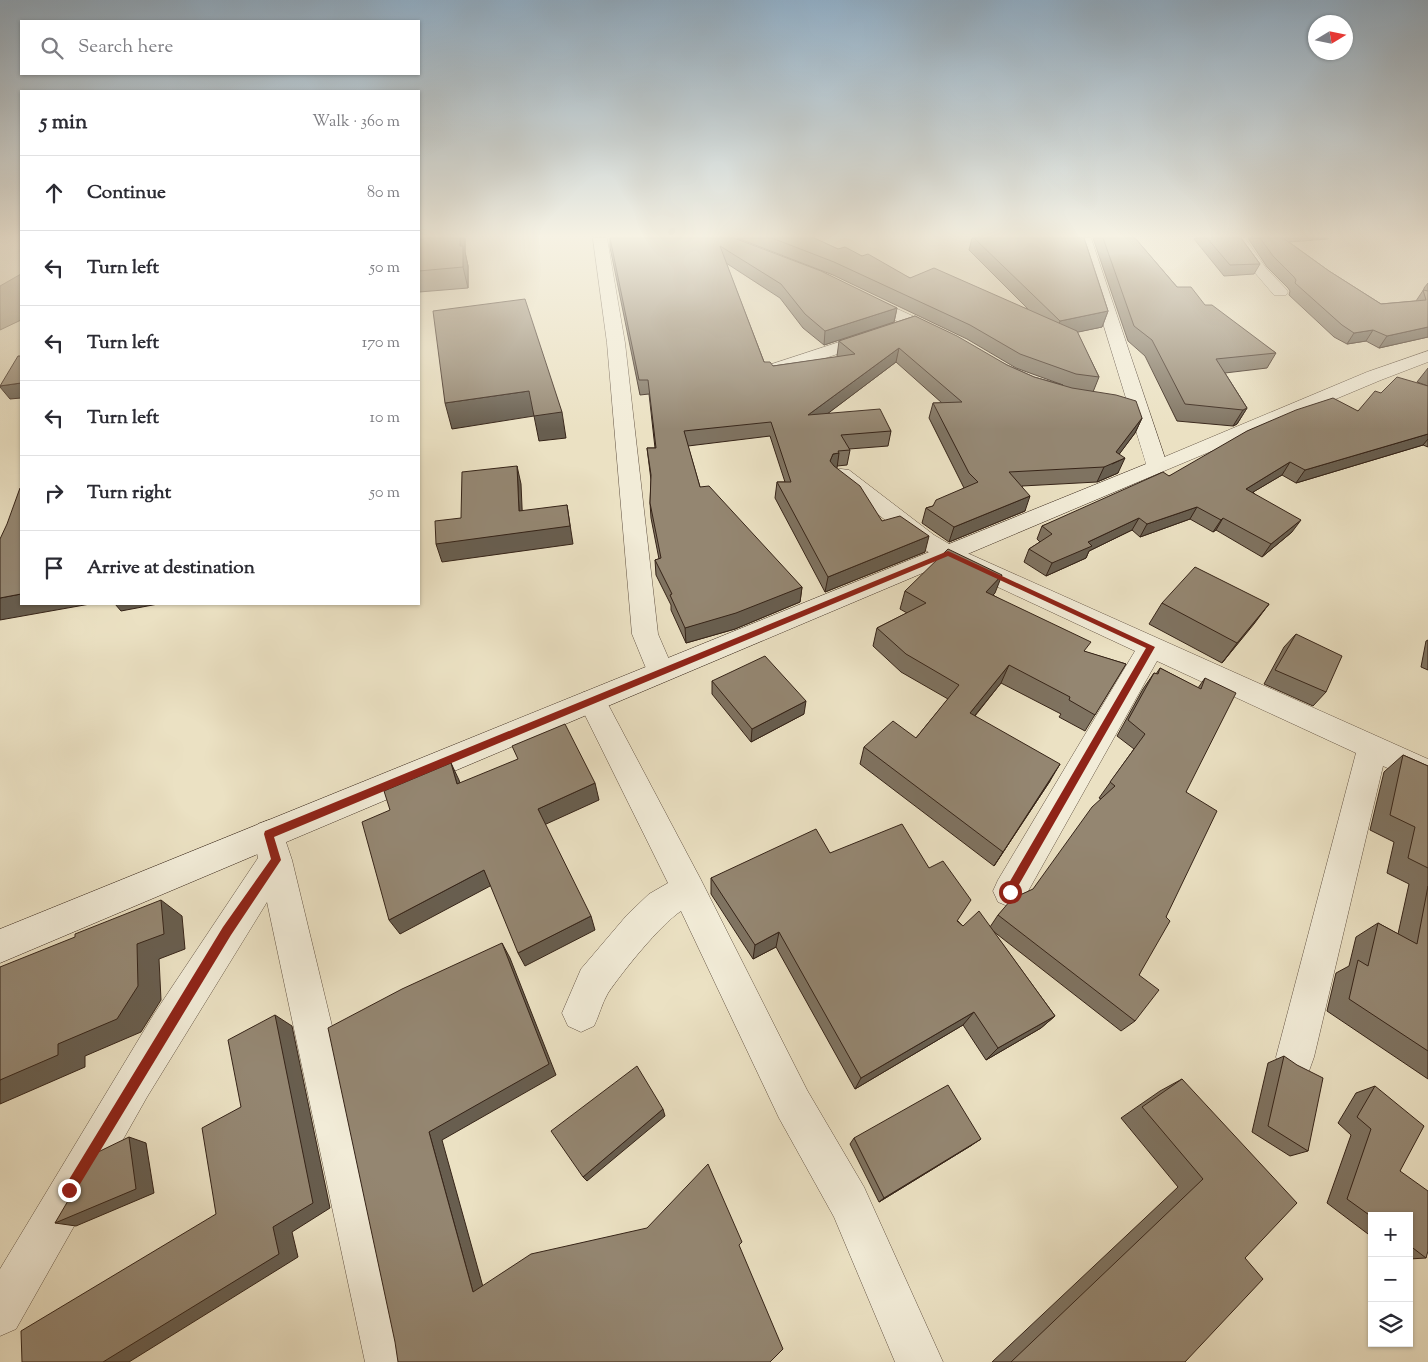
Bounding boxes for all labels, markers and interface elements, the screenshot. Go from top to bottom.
north arrow [1308,15,1353,60]
search box [20,20,420,75]
icon: search [38,34,66,62]
text: Search here [78,34,173,61]
text: 5 min [40,108,87,138]
text: Walk · 360 m [312,111,400,134]
icon: ahead [40,179,68,207]
text: Continue [87,180,166,207]
text: 80 m [367,182,400,205]
icon: left [40,254,68,282]
text: Turn left [87,255,159,282]
text: 50 m [369,257,400,280]
icon: left [40,329,68,357]
text: Turn left [87,330,159,357]
text: 170 m [362,332,400,355]
icon: left [40,404,68,432]
text: Turn left [87,405,159,432]
text: 10 m [370,407,400,430]
icon: right [40,479,68,507]
text: Turn right [87,480,171,507]
text: 50 m [369,482,400,505]
icon: arrive [40,554,68,582]
text: Arrive at destination [87,555,255,582]
route start [999,881,1022,904]
route end [58,1179,81,1202]
map controls [1368,1212,1413,1347]
button: + [1368,1212,1413,1257]
button: − [1368,1257,1413,1302]
button: layers [1368,1302,1413,1347]

